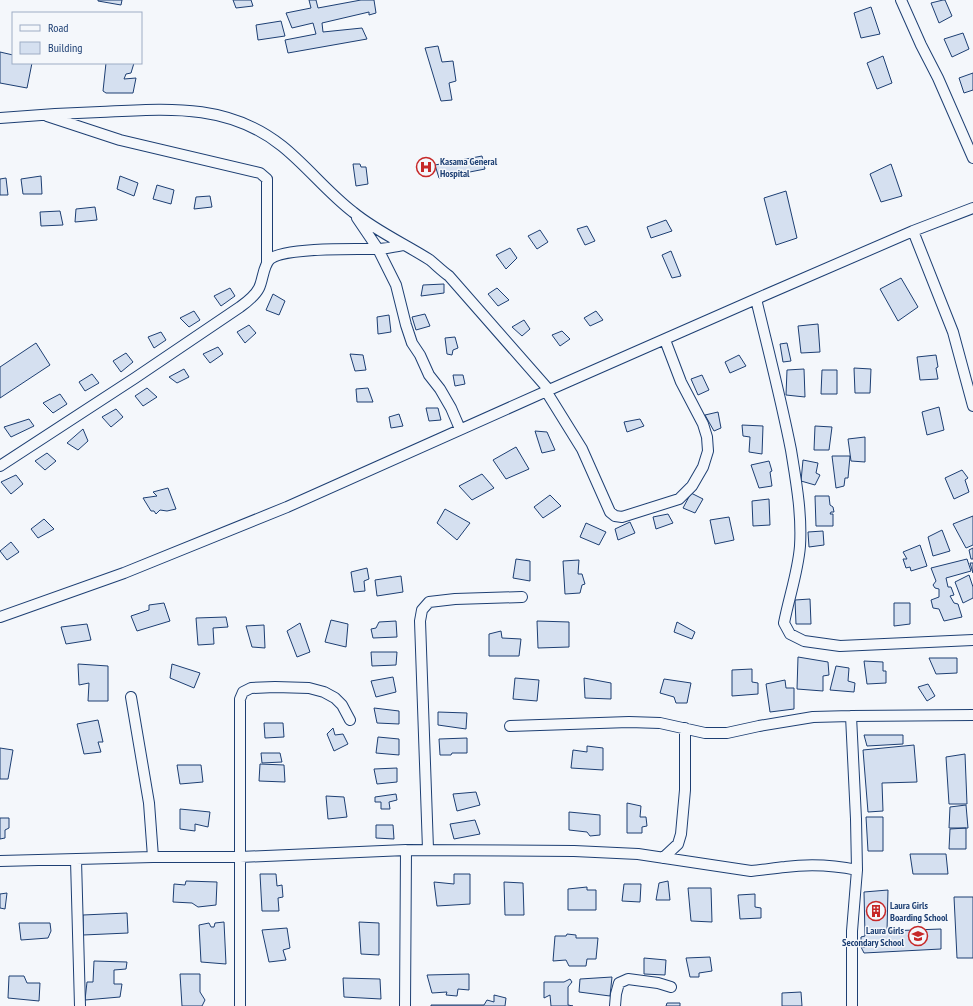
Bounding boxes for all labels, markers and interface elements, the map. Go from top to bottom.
legend [12,12,142,64]
text: Road [48,20,68,35]
text: Building [48,40,83,55]
place label: Kasama General Hospital [440,155,498,180]
hospital icon: Kasama General Hospital [415,156,437,178]
place label: Laura Girls Boarding School [890,899,948,924]
building icon: Laura Girls Boarding School [865,900,887,922]
place label: Laura Girls Secondary School [842,924,905,949]
school or university icon: Laura Girls Secondary School [907,925,929,947]

